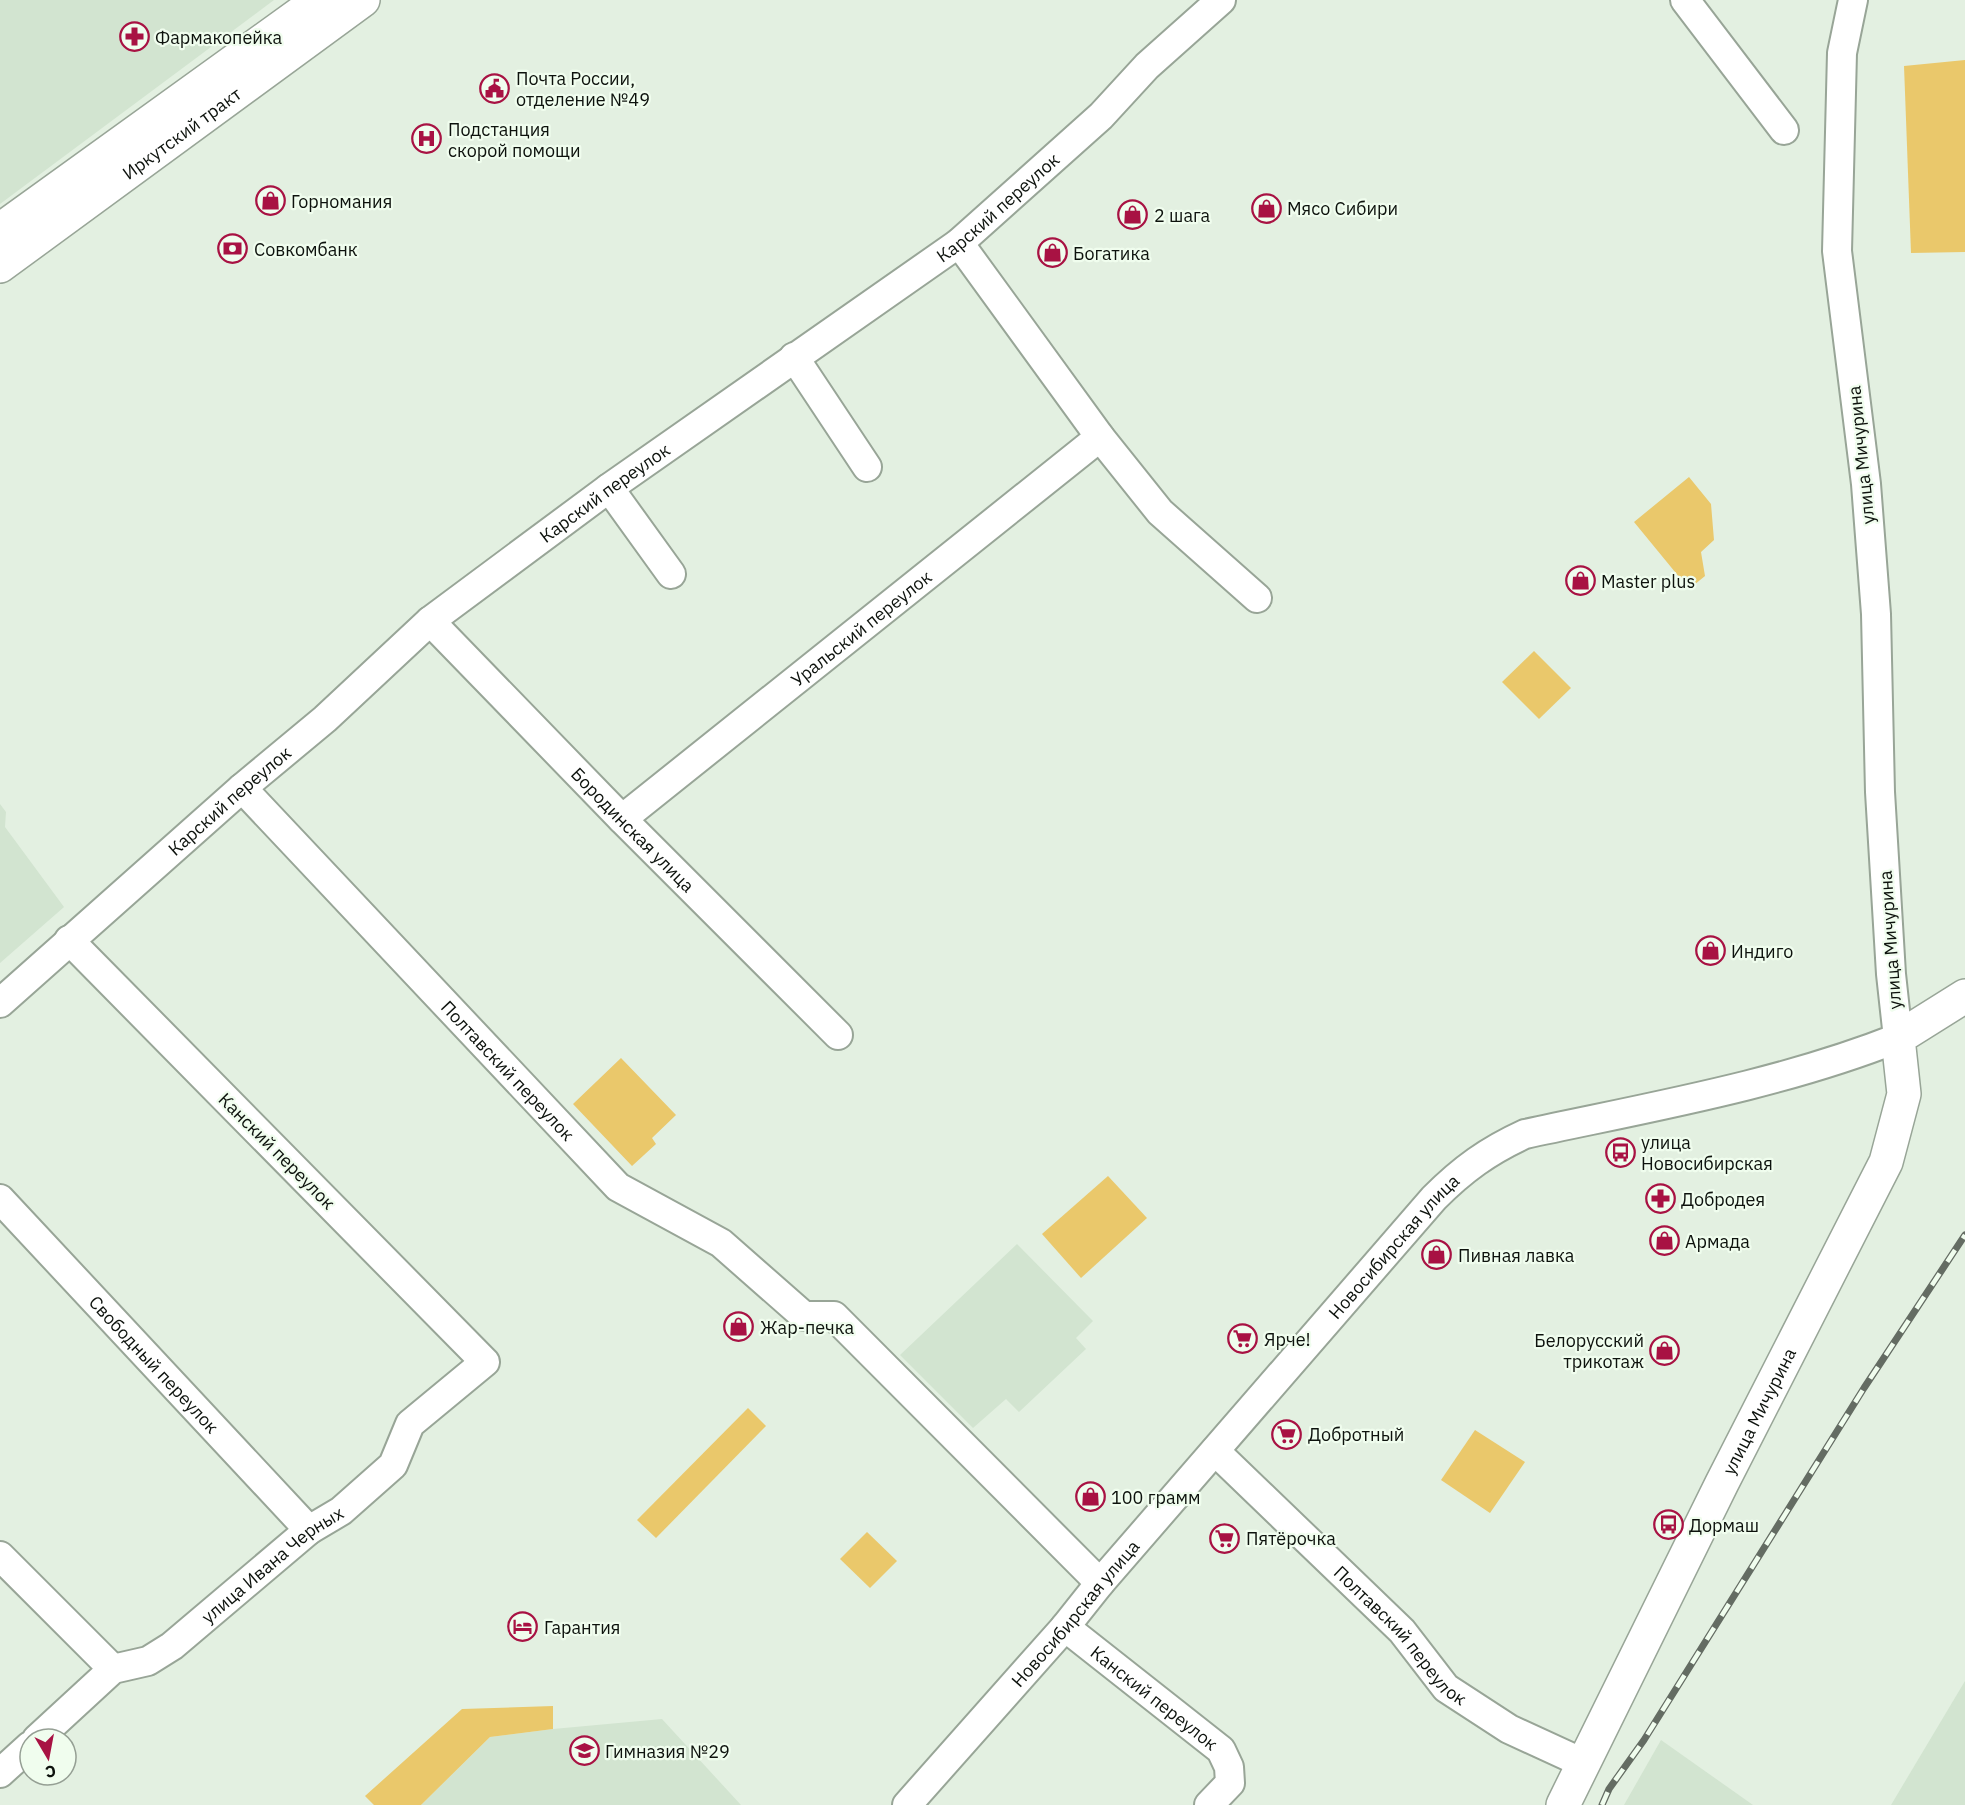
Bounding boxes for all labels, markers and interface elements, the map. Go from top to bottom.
pharmacy icon: Фармакопейка [118,21,150,53]
place label: Фармакопейка [155,26,283,49]
place label: Почта России, отделение №49 [516,67,650,111]
public building icon: Почта России, отделение №49 [479,72,511,104]
street label: Иркутский тракт [117,82,246,184]
place label: Подстанция скорой помощи [448,118,581,162]
hospital icon: Подстанция скорой помощи [411,123,443,155]
street label: Карский переулок [932,147,1064,267]
shop icon: Горномания [254,185,286,217]
place label: Горномания [291,190,392,213]
shop icon: Мясо Сибири [1250,192,1282,224]
place label: Мясо Сибири [1287,197,1398,220]
shop icon: 2 шага [1117,199,1149,231]
place label: 2 шага [1154,204,1211,227]
bank icon: Совкомбанк [217,233,249,265]
shop icon: Богатика [1036,237,1068,269]
place label: Совкомбанк [254,238,358,261]
place label: Богатика [1073,242,1150,265]
street label: улица Мичурина [1842,384,1880,525]
street label: Карский переулок [535,437,674,547]
street label: Уральский переулок [786,565,936,691]
shop icon: Master plus [1564,565,1596,597]
place label: Master plus [1601,570,1695,593]
street label: Карский переулок [163,741,296,860]
street label: Бородинская улица [566,762,700,897]
street label: улица Мичурина [1874,869,1906,1010]
shop icon: Индиго [1694,935,1726,967]
place label: Индиго [1731,940,1793,963]
street label: Полтавский переулок [437,995,580,1145]
street label: Канский переулок [214,1088,340,1214]
place label: улица Новосибирская [1641,1131,1773,1175]
bus stop icon: улица Новосибирская [1604,1136,1636,1168]
street label: Новосибирская улица [1323,1169,1464,1323]
pharmacy icon: Добродея [1644,1183,1676,1215]
place label: Добродея [1681,1188,1765,1211]
shop icon: Армада [1648,1225,1680,1257]
place label: Армада [1685,1230,1750,1253]
shop icon: Пивная лавка [1421,1239,1453,1271]
place label: Пивная лавка [1458,1244,1575,1267]
street label: Свободный переулок [84,1290,224,1438]
shop icon: Жар-печка [723,1311,755,1343]
place label: Жар-печка [760,1316,855,1339]
supermarket icon: Ярче! [1227,1323,1259,1355]
place label: Ярче! [1264,1328,1311,1351]
place label: Белорусский трикотаж [1534,1329,1644,1373]
shop icon: Белорусский трикотаж [1649,1334,1681,1366]
street label: улица Мичурина [1717,1343,1801,1478]
supermarket icon: Добротный [1271,1418,1303,1450]
place label: Добротный [1308,1423,1404,1446]
shop icon: 100 грамм [1074,1481,1106,1513]
place label: 100 грамм [1111,1486,1201,1509]
street label: улица Ивана Черных [196,1501,347,1628]
bus stop icon: Дормаш [1652,1509,1684,1541]
place label: Дормаш [1689,1514,1759,1537]
supermarket icon: Пятёрочка [1209,1522,1241,1554]
place label: Пятёрочка [1246,1527,1336,1550]
street label: Новосибирская улица [1006,1535,1144,1691]
street label: Полтавский переулок [1329,1560,1471,1710]
hotel icon: Гарантия [507,1611,539,1643]
place label: Гарантия [544,1616,620,1639]
street label: Канский переулок [1086,1640,1223,1755]
north arrow [18,1727,78,1787]
school or university icon: Гимназия №29 [568,1735,600,1767]
place label: Гимназия №29 [605,1740,730,1763]
text: С [44,1761,57,1783]

